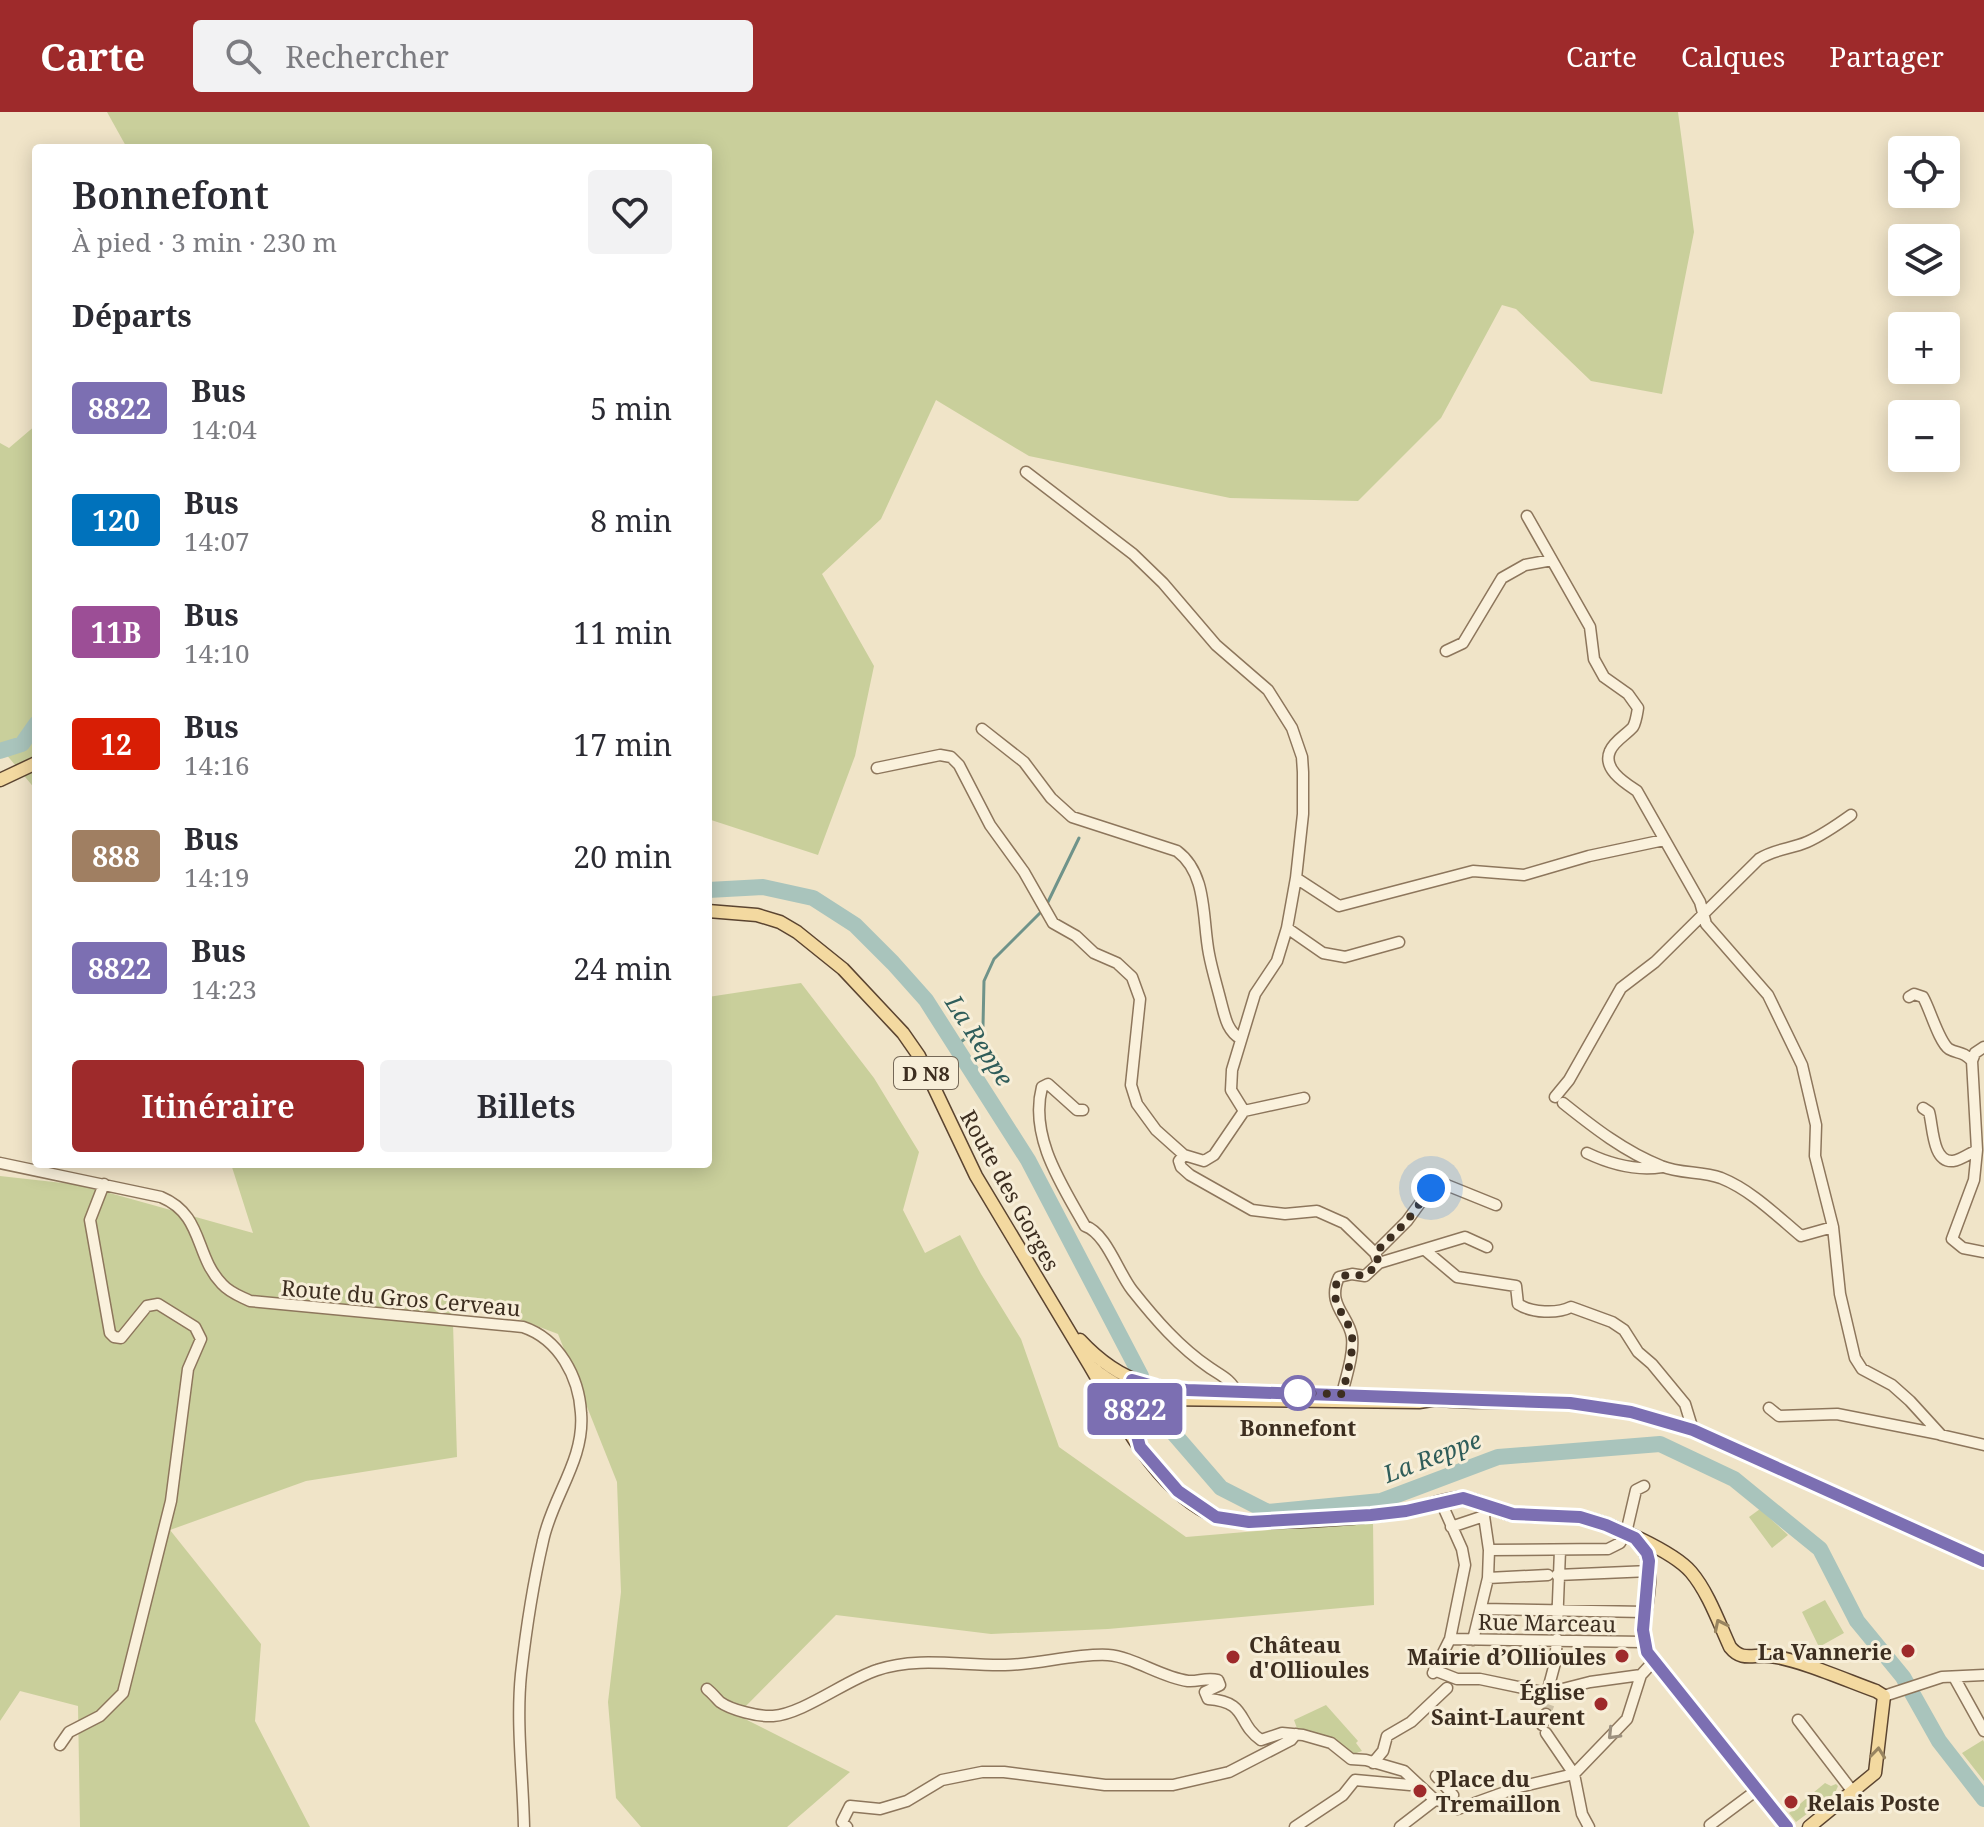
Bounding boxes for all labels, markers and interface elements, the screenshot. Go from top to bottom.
search box [193,20,753,92]
text: Carte [40,30,145,82]
icon: search [221,34,265,78]
text: Rechercher [285,36,449,77]
text: Carte [1566,37,1637,75]
text: Calques [1681,37,1785,75]
text: Partager [1829,37,1944,75]
map controls [1888,136,1960,472]
button: locate [1888,136,1960,208]
text: Bonnefont [72,168,269,220]
button: heart [588,170,672,254]
text: À pied · 3 min · 230 m [72,224,337,260]
button: layers [1888,224,1960,296]
text: Départs [72,295,192,336]
button: + [1888,312,1960,384]
text: Bus [191,370,246,411]
text: 5 min [590,388,672,429]
text: 8822 [88,389,151,427]
button: − [1888,400,1960,472]
text: 14:04 [191,411,257,447]
text: Bus [184,482,239,523]
text: 8 min [590,500,672,541]
text: 120 [92,501,140,539]
text: 14:07 [184,523,250,559]
text: Bus [184,594,239,635]
text: 11 min [573,612,672,653]
text: 11B [91,613,141,651]
text: 14:10 [184,635,250,671]
text: Bus [184,706,239,747]
text: 17 min [573,724,672,765]
text: 12 [100,725,132,763]
text: 14:16 [184,747,250,783]
text: Bus [184,818,239,859]
text: 20 min [573,836,672,877]
text: 888 [92,837,140,875]
text: 14:19 [184,859,250,895]
text: Bus [191,930,246,971]
text: 24 min [573,948,672,989]
text: 8822 [88,949,151,987]
text: 14:23 [191,971,257,1007]
water label: La Reppe [938,987,1022,1092]
road number: D N8 [894,1057,958,1089]
button: Itinéraire [72,1060,364,1152]
button: Billets [380,1060,672,1152]
street label: Route des Gorges [954,1104,1068,1276]
your location [1411,1168,1451,1208]
street label: Route du Gros Cerveau [280,1272,522,1322]
marker: Bonnefont [1281,1376,1315,1410]
line badge: 8822 [1079,1383,1191,1435]
text: 8822 [1103,1390,1167,1428]
place label: Bonnefont [1240,1412,1356,1442]
water label: La Reppe [1377,1422,1486,1490]
street label: Rue Marceau [1478,1606,1616,1638]
one-way arrow [1714,1619,1729,1634]
place label: Château d'Ollioules [1249,1629,1369,1684]
place label: La Vannerie [1758,1636,1892,1666]
place label: Mairie d’Ollioules [1407,1641,1606,1671]
marker: La Vannerie [1899,1642,1917,1660]
marker: Mairie d’Ollioules [1613,1647,1631,1665]
marker: Château d'Ollioules [1224,1648,1242,1666]
place label: Église Saint-Laurent [1431,1676,1585,1731]
marker: Église Saint-Laurent [1592,1695,1610,1713]
one-way arrow [1608,1725,1622,1739]
one-way arrow [1870,1746,1887,1759]
place label: Place du Tremaillon [1436,1763,1561,1818]
marker: Place du Tremaillon [1411,1782,1429,1800]
place label: Relais Poste [1807,1787,1940,1817]
marker: Relais Poste [1782,1793,1800,1811]

